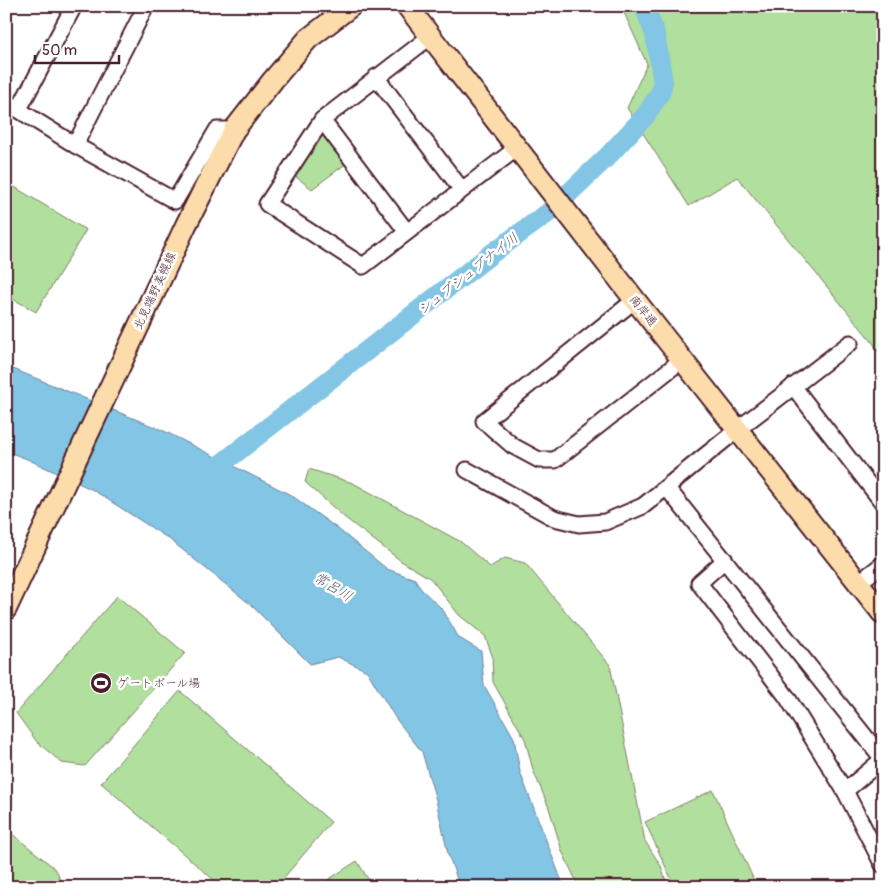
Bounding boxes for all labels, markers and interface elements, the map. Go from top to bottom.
scale bar [35,32,119,64]
text: 50 m [42,41,77,60]
water label: シュブシュブナイ川 [414,229,522,319]
street label: 北見端野美幌線 [130,250,180,332]
street label: 南岸通 [626,292,660,330]
water label: 常呂川 [311,569,355,605]
sports icon: ゲートボール場 [89,671,113,695]
place label: ゲートボール場 [117,676,200,691]

